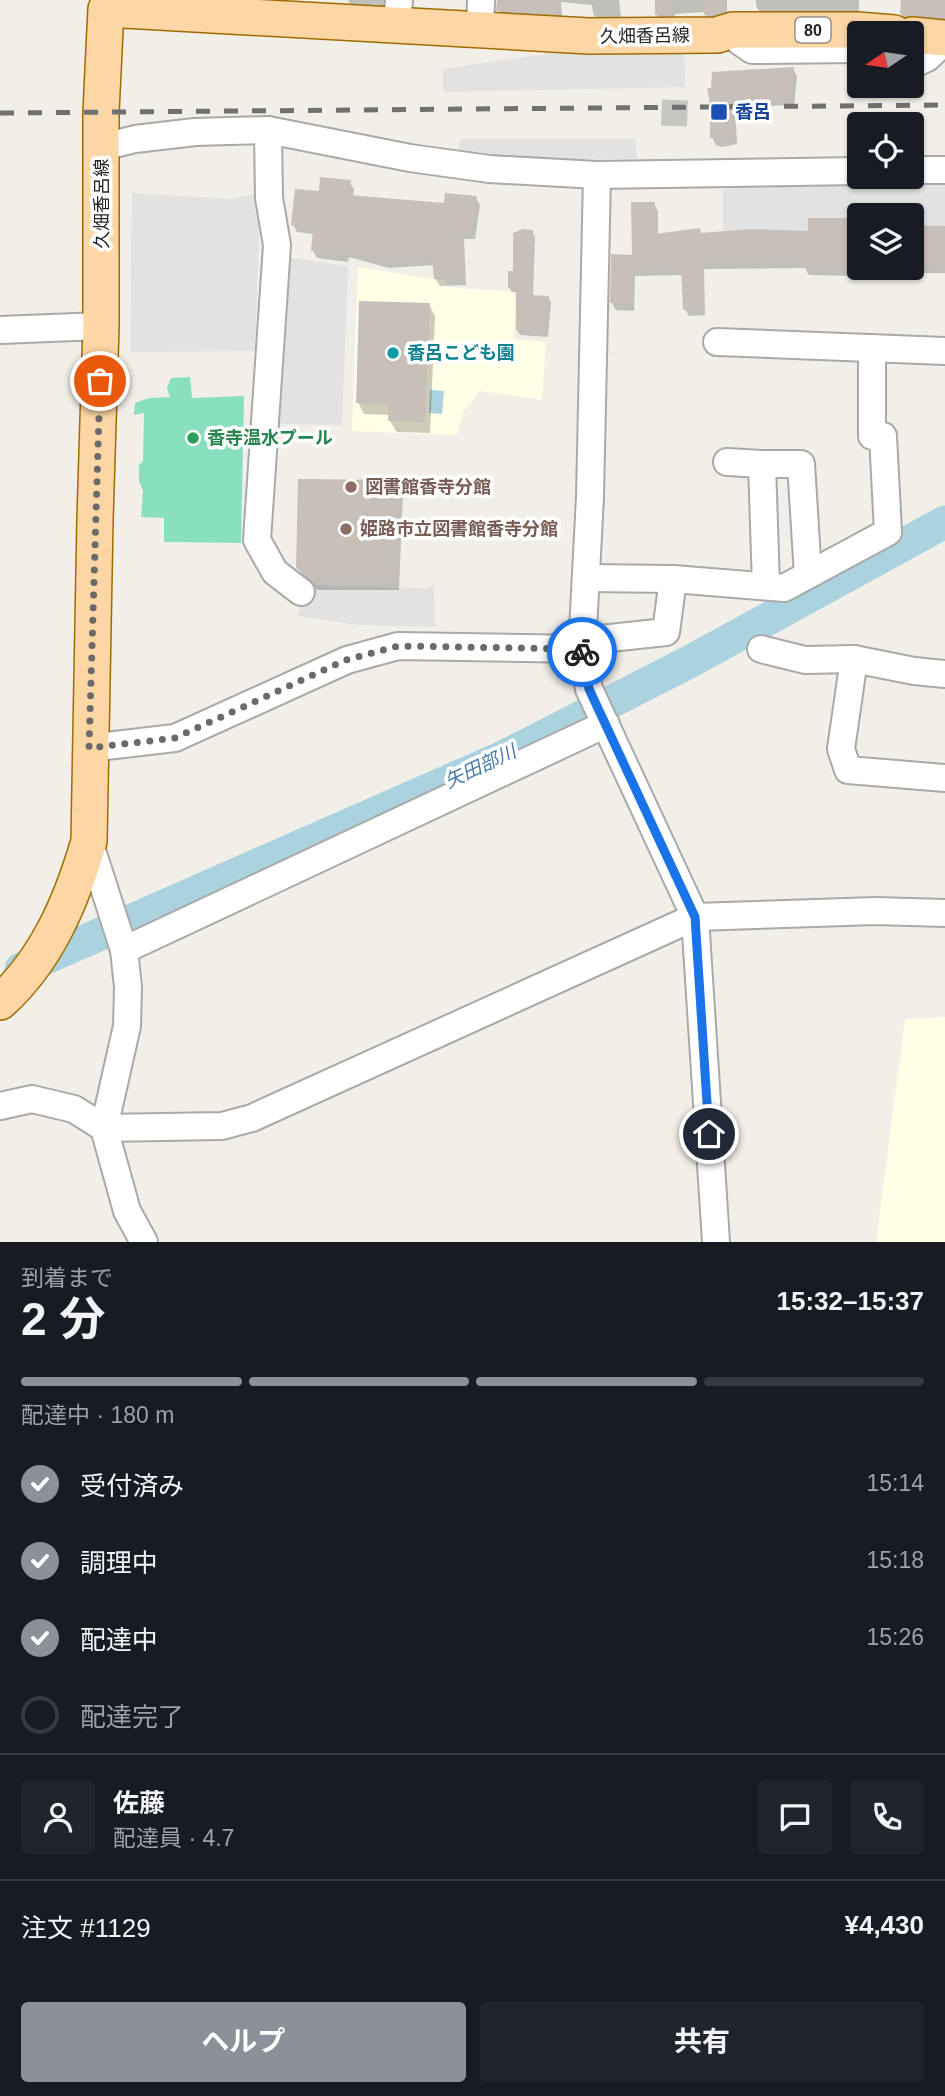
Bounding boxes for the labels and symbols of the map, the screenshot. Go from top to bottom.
road number: 80 [796,18,830,42]
north arrow [847,21,924,98]
street label: 久畑香呂線 [600,25,690,47]
marker: 香呂 [709,102,729,122]
place label: 香呂 [735,102,771,122]
street label: 久畑香呂線 [92,159,112,249]
place label: 香呂こども園 [407,343,515,363]
marker: 香呂こども園 [385,345,401,361]
pin [70,351,130,411]
place label: 香寺温水プール [207,428,333,448]
marker: 香寺温水プール [185,430,201,446]
place label: 図書館香寺分館 [365,477,491,497]
marker: 図書館香寺分館 [343,479,359,495]
place label: 姫路市立図書館香寺分館 [360,519,558,539]
marker: 姫路市立図書館香寺分館 [338,521,354,537]
courier [547,617,617,687]
water label: 矢田部川 [441,740,521,792]
pin [679,1104,739,1164]

